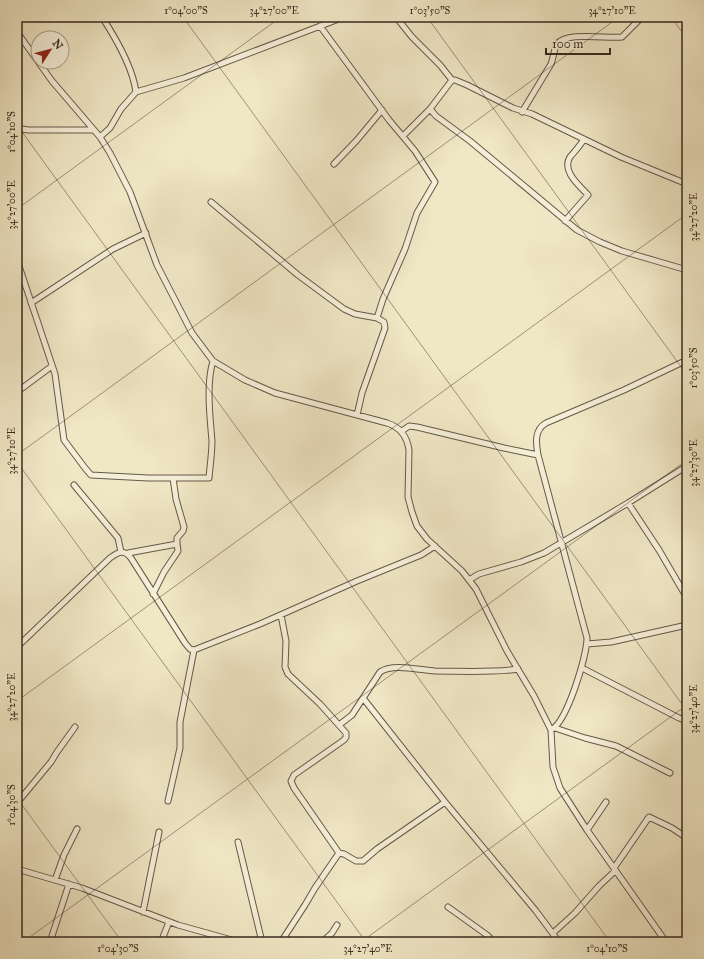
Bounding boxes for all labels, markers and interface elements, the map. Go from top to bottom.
text: 1°04'00"S [164,5,208,17]
text: 34°27'00"E [249,5,299,17]
text: 1°03'50"S [410,5,451,17]
text: 34°27'10"E [588,5,636,17]
north arrow [30,30,70,70]
scale bar [546,30,610,56]
text: N [50,37,66,53]
text: 100 m [552,37,583,51]
text: 1°04'10"S [6,111,18,153]
text: 34°27'00"E [6,180,18,230]
text: 34°27'20"E [688,193,700,241]
text: 1°03'50"S [688,347,700,388]
text: 34°27'10"E [6,427,18,475]
text: 34°27'30"E [688,439,700,487]
text: 34°27'20"E [6,673,18,721]
text: 34°27'40"E [688,685,700,733]
text: 1°04'30"S [6,784,18,826]
text: 1°04'30"S [97,943,139,955]
text: 34°27'40"E [344,943,392,955]
text: 1°04'10"S [586,943,628,955]

